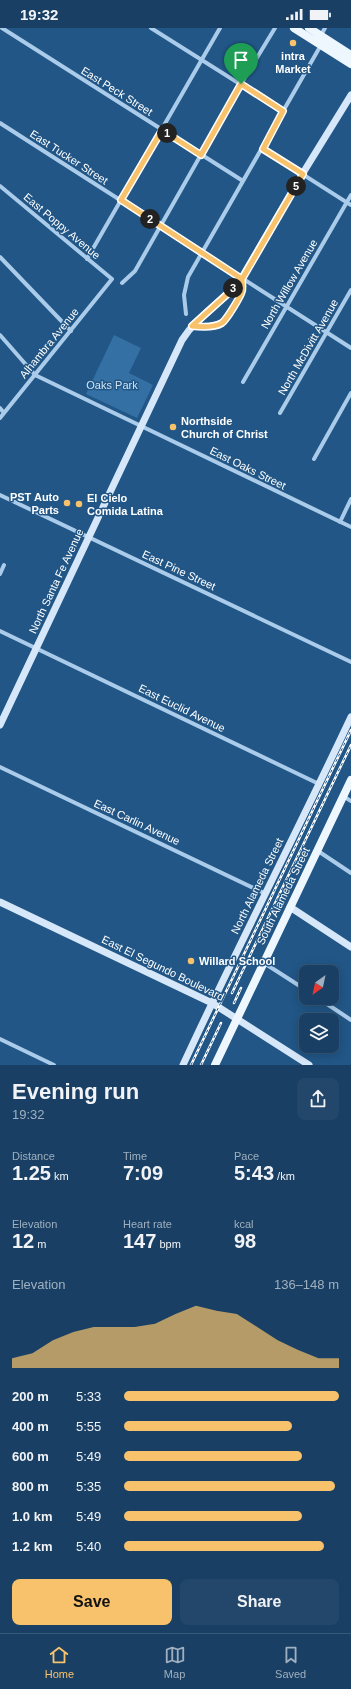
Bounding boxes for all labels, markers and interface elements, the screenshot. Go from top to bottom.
text: 19:32 [20,6,58,23]
marker: intra Market [288,38,298,48]
pin [224,43,258,84]
icon: arrive [230,49,252,71]
place label: intra Market [275,50,311,75]
street label: East Peck Street [79,64,155,118]
pin: 1 [157,123,177,143]
street label: East Tucker Street [28,127,110,187]
text: 1 [164,127,170,139]
pin: 5 [286,176,306,196]
text: 5 [293,180,299,192]
street label: East Poppy Avenue [21,191,103,261]
pin: 2 [140,209,160,229]
text: 2 [147,213,153,225]
street label: North Willow Avenue [258,237,320,331]
pin: 3 [223,278,243,298]
text: 3 [230,282,236,294]
street label: North McDivitt Avenue [276,297,340,397]
street label: Alhambra Avenue [17,306,81,380]
park label: Oaks Park [86,379,138,391]
place label: Northside Church of Christ [181,415,268,440]
marker: Northside Church of Christ [168,422,178,432]
street label: East Oaks Street [208,444,288,492]
place label: PST Auto Parts [10,491,59,516]
place label: El Cielo Comida Latina [87,492,164,517]
marker: PST Auto Parts [62,498,72,508]
marker: El Cielo Comida Latina [74,499,84,509]
street label: North Santa Fe Avenue [26,527,86,635]
street label: East Pine Street [140,548,218,592]
street label: East Euclid Avenue [137,682,227,734]
street label: East Carlin Avenue [92,797,182,847]
street label: North Alameda Street [229,836,285,936]
street label: South Alameda Street [254,845,312,947]
street label: East El Segundo Boulevard [100,933,226,1003]
place label: Willard School [199,955,275,967]
marker: Willard School [186,956,196,966]
north arrow [299,965,339,1005]
map controls [299,965,339,1053]
button: layers [299,1013,339,1053]
button: share [297,1078,339,1120]
text: Evening run [12,1079,139,1104]
text: 19:32 [12,1107,45,1122]
text: Distance [12,1150,55,1162]
text: Time [123,1150,147,1162]
text: Pace [234,1150,259,1162]
text: 1.25 [12,1162,51,1184]
text: 7:09 [123,1162,163,1184]
text: 5:43 [234,1162,274,1184]
text: km [51,1170,69,1182]
text: /km [274,1170,295,1182]
text: Elevation [12,1218,57,1230]
text: Heart rate [123,1218,172,1230]
text: kcal [234,1218,254,1230]
text: 12 [12,1230,34,1252]
text: 147 [123,1230,156,1252]
text: 98 [234,1230,256,1252]
text: m [34,1238,46,1250]
text: bpm [156,1238,181,1250]
text: Elevation [12,1277,65,1292]
text: 136–148 m [274,1277,339,1292]
text: 200 m [12,1389,49,1404]
text: 5:33 [76,1389,101,1404]
text: 400 m [12,1419,49,1434]
text: 5:55 [76,1419,101,1434]
text: 600 m [12,1449,49,1464]
text: 5:49 [76,1449,101,1464]
text: 800 m [12,1479,49,1494]
text: 5:35 [76,1479,101,1494]
text: 1.0 km [12,1509,52,1524]
text: 5:49 [76,1509,101,1524]
text: 1.2 km [12,1539,52,1554]
text: 5:40 [76,1539,101,1554]
button: Save [12,1579,172,1625]
button: Share [180,1579,339,1625]
tab: Home [45,1644,74,1680]
tab: Map [164,1644,186,1680]
tab: Saved [275,1644,306,1680]

